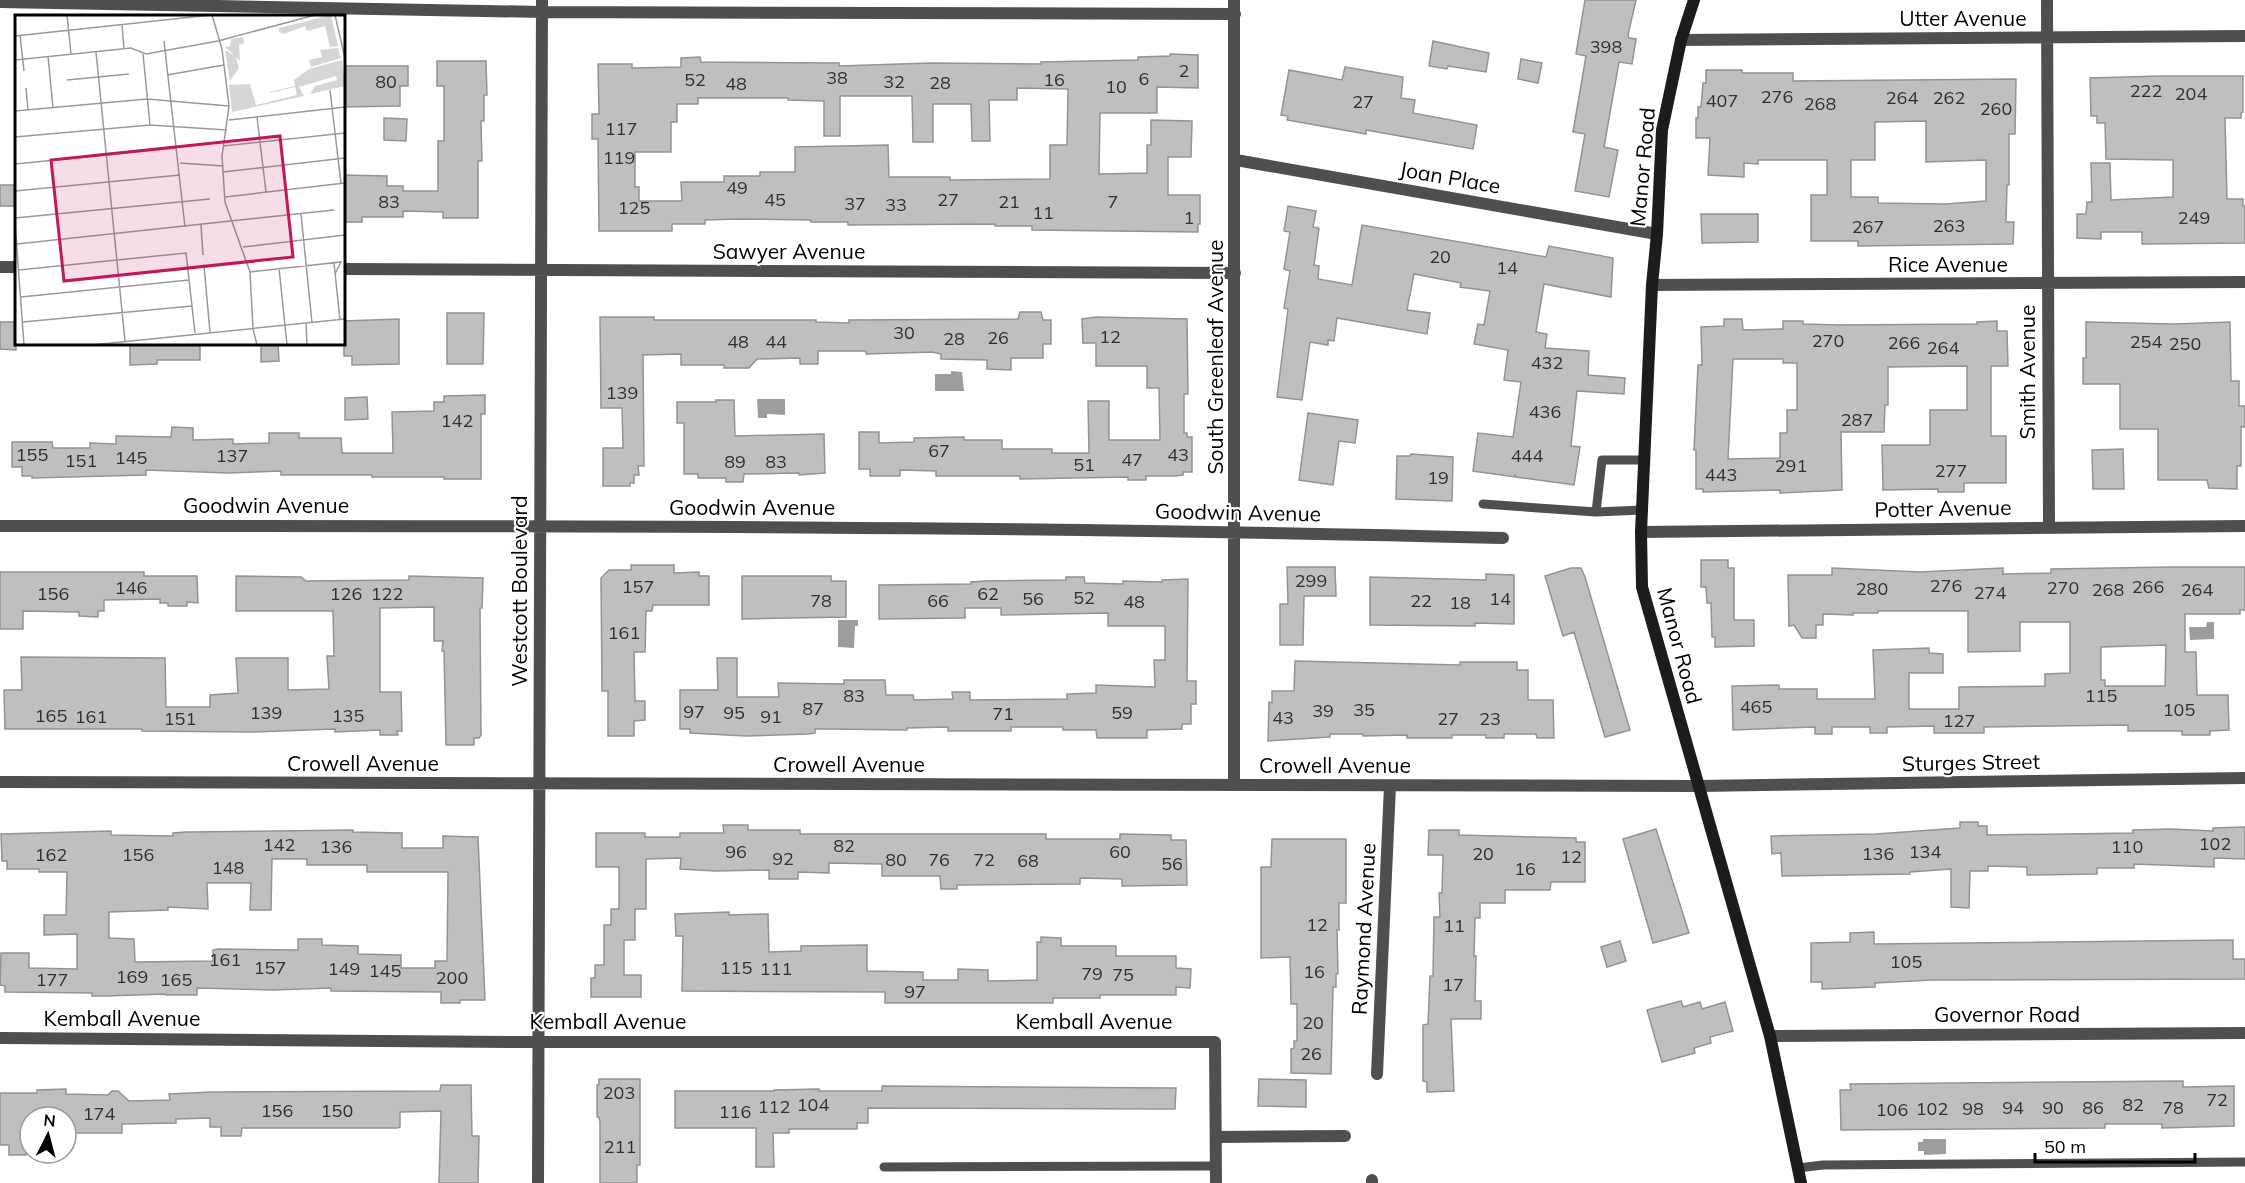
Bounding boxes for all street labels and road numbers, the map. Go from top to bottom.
street label: Utter Avenue [1899,5,2027,31]
street label: Manor Road [1624,106,1660,228]
street label: Joan Place [1398,155,1503,199]
street label: Sawyer Avenue [713,238,865,264]
street label: South Greenleaf Avenue [1202,239,1228,475]
street label: Rice Avenue [1888,251,2008,277]
street label: Smith Avenue [2014,305,2040,439]
street label: Goodwin Avenue [183,492,349,518]
street label: Goodwin Avenue [669,494,835,520]
street label: Potter Avenue [1874,494,2012,522]
street label: Westcott Boulevard [506,495,532,687]
street label: Goodwin Avenue [1155,498,1321,526]
street label: Manor Road [1652,585,1708,707]
street label: Sturges Street [1902,748,2040,776]
street label: Crowell Avenue [287,750,439,776]
street label: Crowell Avenue [773,751,925,777]
street label: Crowell Avenue [1259,752,1411,778]
street label: Raymond Avenue [1346,842,1380,1016]
street label: Governor Road [1934,1001,2080,1027]
street label: Kemball Avenue [44,1005,200,1031]
street label: Kemball Avenue [530,1008,686,1034]
street label: Kemball Avenue [1016,1008,1172,1034]

